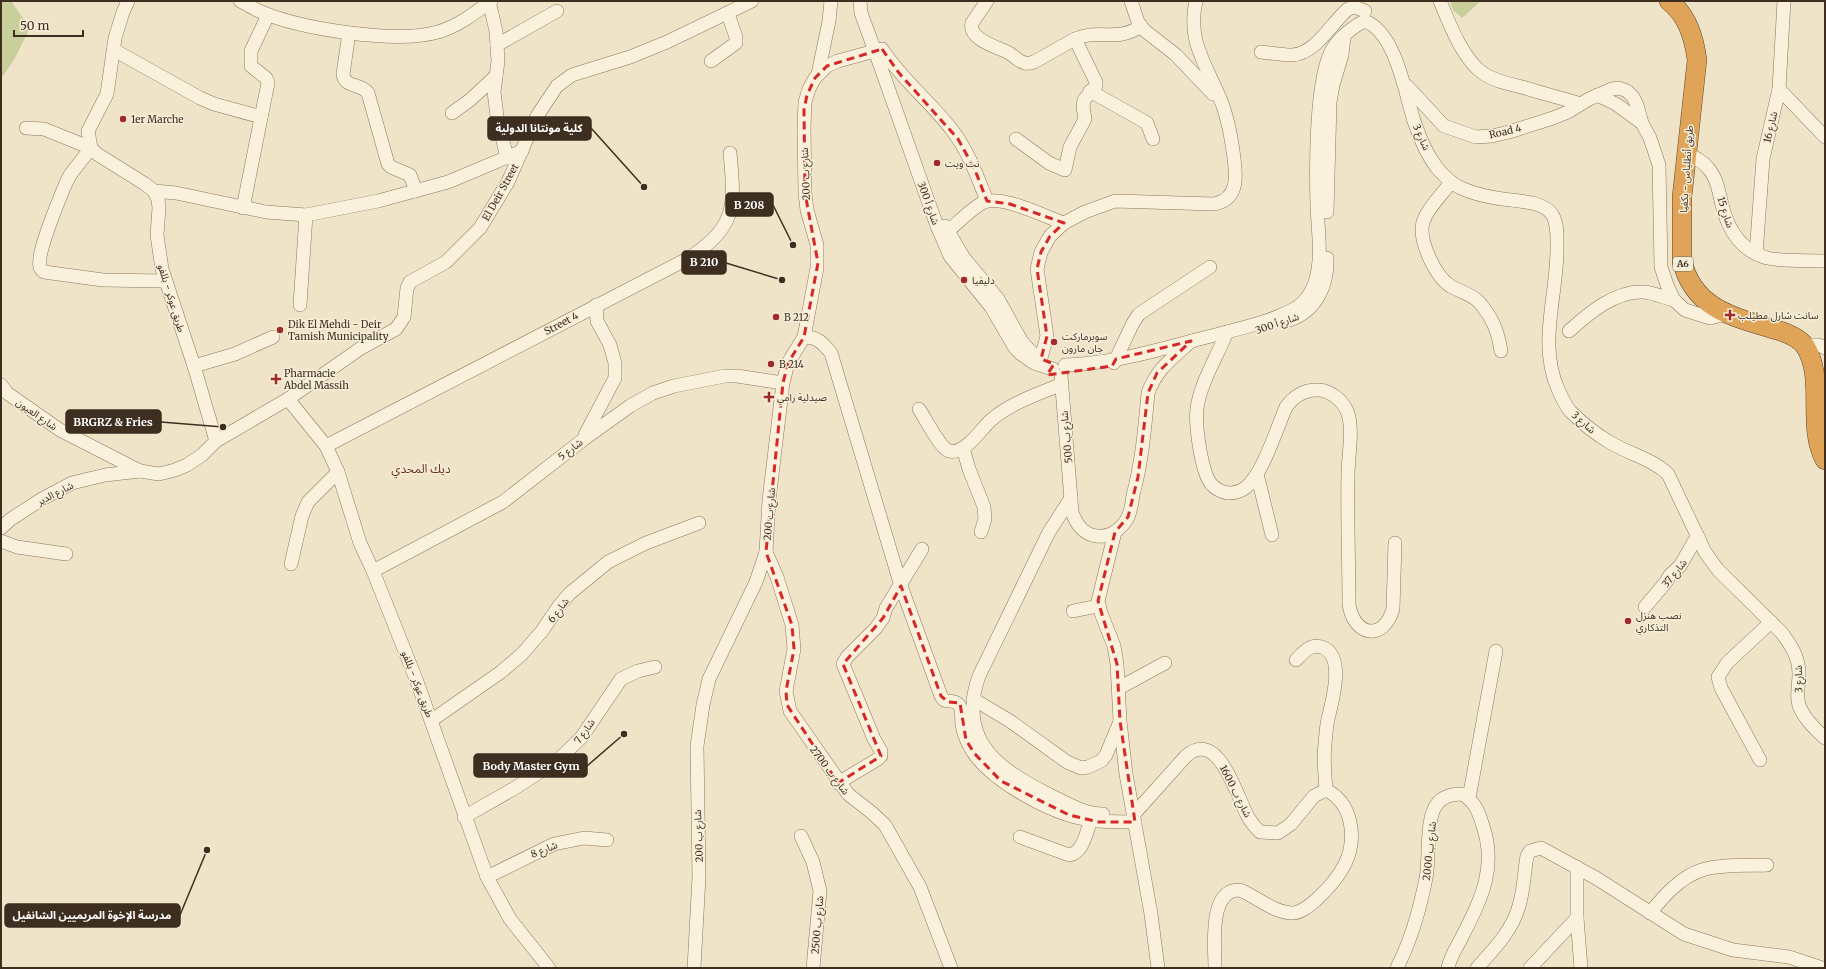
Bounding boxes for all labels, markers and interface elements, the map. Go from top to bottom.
scale bar [14,12,83,38]
text: 50 m [20,18,49,33]
street label: شارع 16 [1761,110,1781,144]
place label: 1er Marche [131,113,184,126]
marker: 1er Marche [118,114,128,124]
callout: كلية مونتانا الدولية [488,117,591,140]
text: كلية مونتانا الدولية [495,121,584,135]
street label: Road 4 [1488,121,1523,142]
street label: شارع 3 [1409,122,1433,153]
street label: طريق أنطلياس - بكفيا [1677,125,1696,213]
street label: شارع ب 200 [798,147,814,201]
place label: نت ويت [945,157,980,170]
marker: نت ويت [932,158,942,168]
street label: El Deir Street [479,161,522,223]
street label: شارع أ 300 [914,180,942,227]
callout: B 208 [726,193,773,216]
street label: شارع 15 [1713,195,1737,230]
text: B 208 [734,198,764,212]
callout: B 210 [682,251,726,274]
text: B 210 [690,255,718,269]
road number: A6 [1673,257,1693,271]
street label: طريق عوكر - بللفو [155,262,188,334]
place label: دليفيا [972,274,995,287]
marker: دليفيا [959,275,969,285]
street label: Street 4 [542,309,581,338]
place label: سانت شارل مطيلب [1738,309,1819,322]
street label: شارع أ 300 [1254,310,1301,338]
marker: سانت شارل مطيلب [1725,310,1735,320]
place label: B 212 [784,311,809,324]
marker: B 212 [771,312,781,322]
place label: Dik El Mehdi - Deir Tamish Municipality [288,318,389,343]
marker: Dik El Mehdi - Deir Tamish Municipality [275,325,285,335]
place label: سوبرماركت جان مارون [1062,330,1107,355]
marker: سوبرماركت جان مارون [1049,337,1059,347]
place label: B 214 [779,358,804,371]
marker: B 214 [766,359,776,369]
place label: Pharmacie Abdel Massih [283,367,349,392]
marker: Pharmacie Abdel Massih [271,374,281,384]
place label: صيدلية رامي [777,391,827,405]
marker: صيدلية رامي [764,392,774,402]
street label: شارع العيون [13,396,60,434]
street label: شارع 3 [1568,408,1598,437]
callout: BRGRZ & Fries [66,410,161,433]
street label: شارع ب 500 [1058,410,1076,464]
text: BRGRZ & Fries [73,415,153,429]
street label: شارع 5 [555,436,586,464]
district label: ديك المحدي [391,461,451,479]
street label: شارع الدير [34,479,76,509]
street label: شارع ب 200 [761,487,779,541]
street label: شارع 37 [1659,556,1691,591]
street label: شارع 6 [545,595,573,626]
place label: نصب هنزل التذكاري [1636,609,1682,635]
marker: نصب هنزل التذكاري [1623,616,1633,626]
street label: طريق عوكر - بللفو [399,649,436,720]
street label: شارع 3 [1792,665,1806,693]
street label: شارع 7 [571,716,599,747]
street label: شارع ب 2700 [806,743,852,798]
callout: Body Master Gym [474,754,587,777]
text: Body Master Gym [483,759,579,773]
street label: شارع ب 1600 [1216,763,1254,820]
street label: شارع ب 200 [691,809,707,863]
street label: شارع ب 2000 [1420,821,1440,881]
street label: شارع 8 [529,838,560,862]
street label: شارع ب 2500 [808,895,828,955]
callout: مدرسة الإخوة المريميين الشانفيل [5,904,180,927]
text: مدرسة الإخوة المريميين الشانفيل [13,908,171,922]

